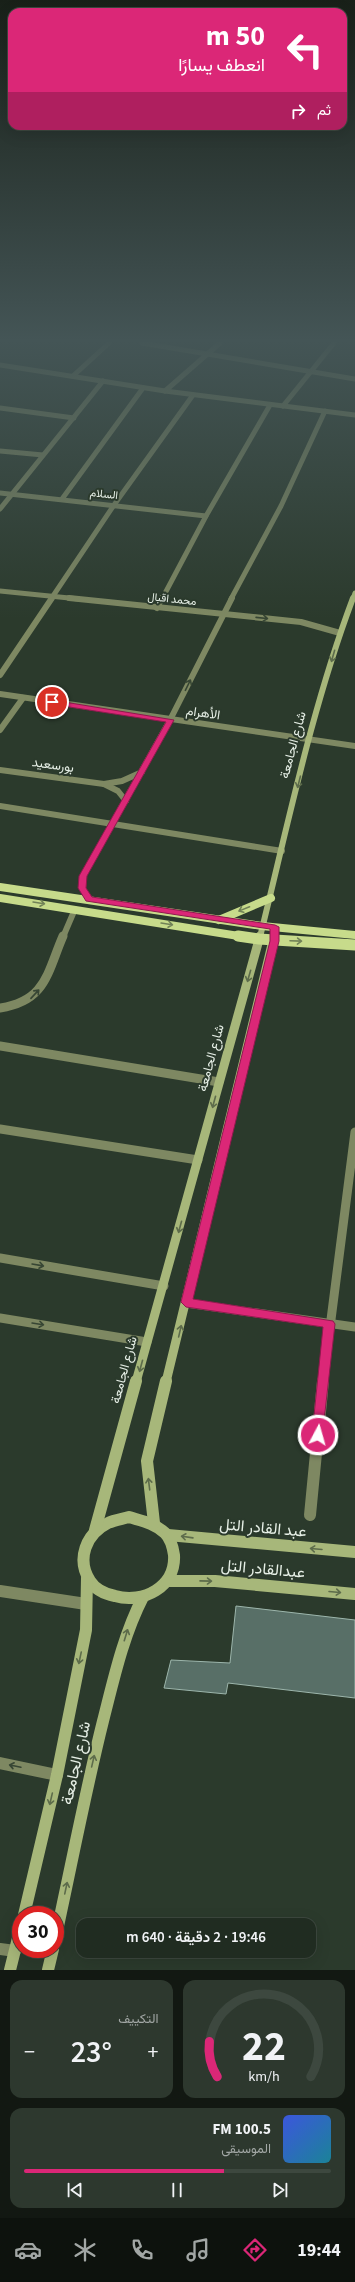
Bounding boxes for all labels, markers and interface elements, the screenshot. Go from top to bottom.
text: 50 m [206,16,265,56]
icon: left [279,24,331,76]
text: انعطف يسارًا [178,53,265,78]
icon: right [287,100,309,122]
text: ثم [317,100,331,121]
street label: السلام [89,485,119,503]
street label: محمد اقبال [147,589,197,609]
one-way arrow [255,615,268,622]
one-way arrow [329,650,336,663]
one-way arrow [185,680,192,692]
pin [35,685,69,719]
icon: arrive [41,691,63,713]
street label: الأهرام [185,702,221,724]
street label: شارع الجامعة [275,709,311,781]
street label: بورسعيد [31,753,75,777]
one-way arrow [295,775,303,788]
one-way arrow [32,899,45,907]
one-way arrow [239,906,251,913]
one-way arrow [160,920,173,928]
one-way arrow [289,937,302,945]
one-way arrow [245,970,252,983]
one-way arrow [30,989,40,999]
street label: شارع الجامعة [193,1022,229,1094]
one-way arrow [210,1095,217,1108]
one-way arrow [176,1220,183,1233]
one-way arrow [32,1261,45,1269]
one-way arrow [32,1320,45,1328]
one-way arrow [176,1325,184,1338]
street label: شارع الجامعة [106,1334,142,1406]
one-way arrow [137,1359,144,1372]
position arrow [297,1414,339,1456]
one-way arrow [145,1478,153,1491]
street label: عبد القادر التل [218,1513,308,1543]
one-way arrow [181,1533,194,1541]
one-way arrow [310,1545,323,1553]
street label: عبدالقادر التل [220,1554,306,1584]
one-way arrow [199,1577,212,1584]
one-way arrow [328,1588,341,1596]
one-way arrow [123,1629,130,1642]
one-way arrow [76,1651,84,1664]
street label: شارع الجامعة [56,1719,96,1807]
one-way arrow [90,1755,97,1768]
one-way arrow [9,1761,22,1769]
one-way arrow [47,1792,55,1805]
one-way arrow [62,1882,70,1895]
speed limit sign: 30 [12,1906,64,1958]
text: 19:46 · 2 دقيقة · 640 m [126,1927,266,1948]
text: التكييف [118,2010,159,2028]
text: 22 [242,2017,286,2077]
text: 23° [71,2031,112,2074]
text: − [24,2036,35,2068]
text: + [148,2036,158,2068]
text: km/h [248,2066,280,2087]
text: 100.5 FM [213,2119,271,2140]
text: الموسيقى [221,2140,271,2158]
icon: previous [64,2179,86,2201]
icon: pause [166,2179,188,2201]
icon: next [269,2179,291,2201]
icon: car [14,2236,42,2264]
icon: climate [71,2236,99,2264]
icon: phone [128,2236,156,2264]
icon: music [184,2236,212,2264]
icon: directions [241,2236,269,2264]
text: 19:44 [297,2238,341,2263]

